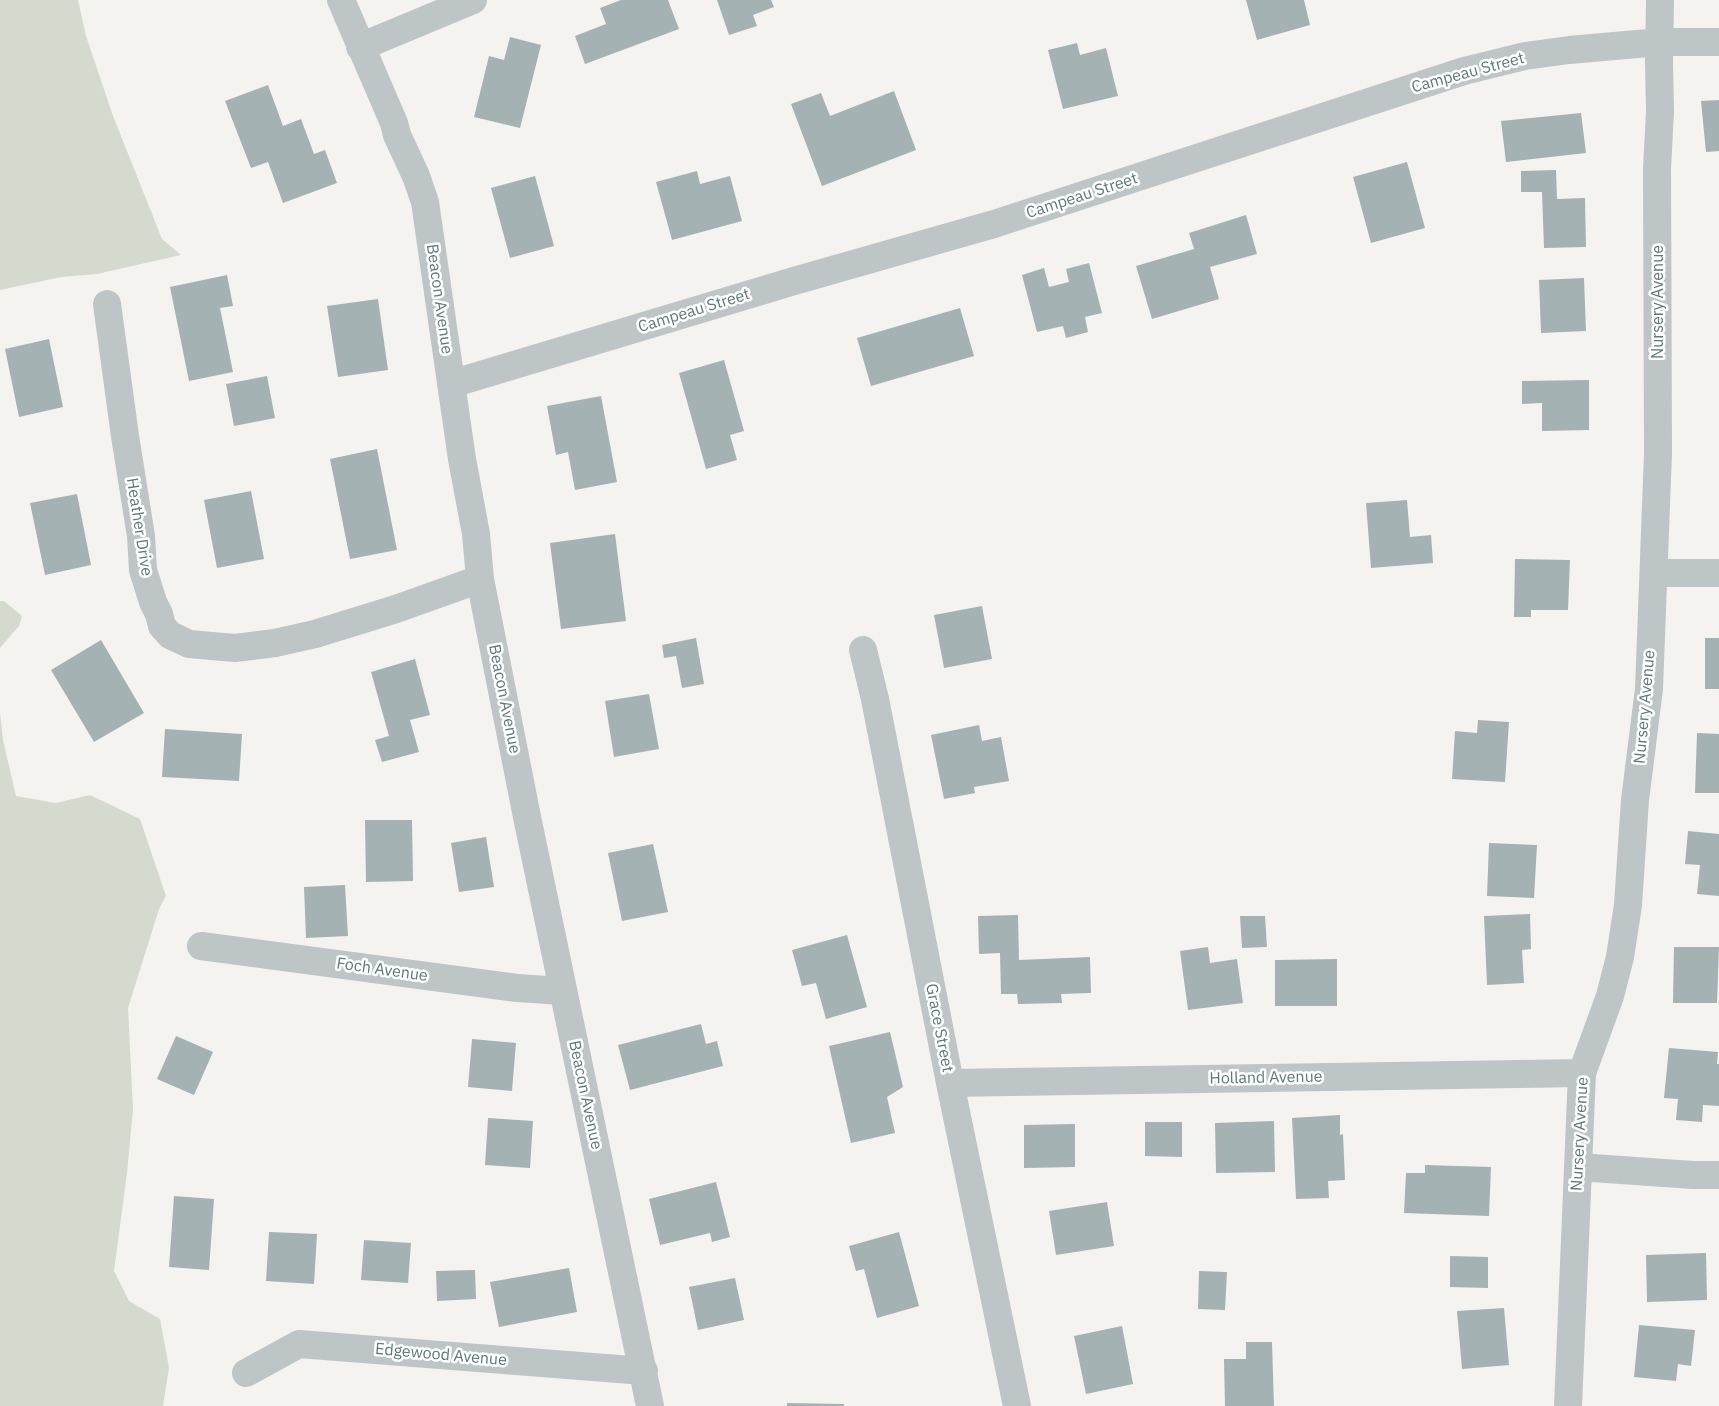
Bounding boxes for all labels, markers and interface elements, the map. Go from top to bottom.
street label: Campeau Street [1410,49,1526,97]
street label: Campeau Street [1024,169,1140,223]
street label: Beacon Avenue [422,243,456,355]
street label: Nursery Avenue [1648,245,1668,359]
street label: Campeau Street [636,285,752,337]
street label: Heather Drive [122,477,156,577]
street label: Beacon Avenue [484,643,524,755]
street label: Nursery Avenue [1630,649,1660,765]
street label: Foch Avenue [335,954,429,986]
street label: Grace Street [921,982,957,1074]
street label: Beacon Avenue [564,1039,606,1151]
street label: Holland Avenue [1209,1067,1323,1089]
street label: Nursery Avenue [1567,1077,1593,1191]
street label: Edgewood Avenue [374,1340,508,1370]

